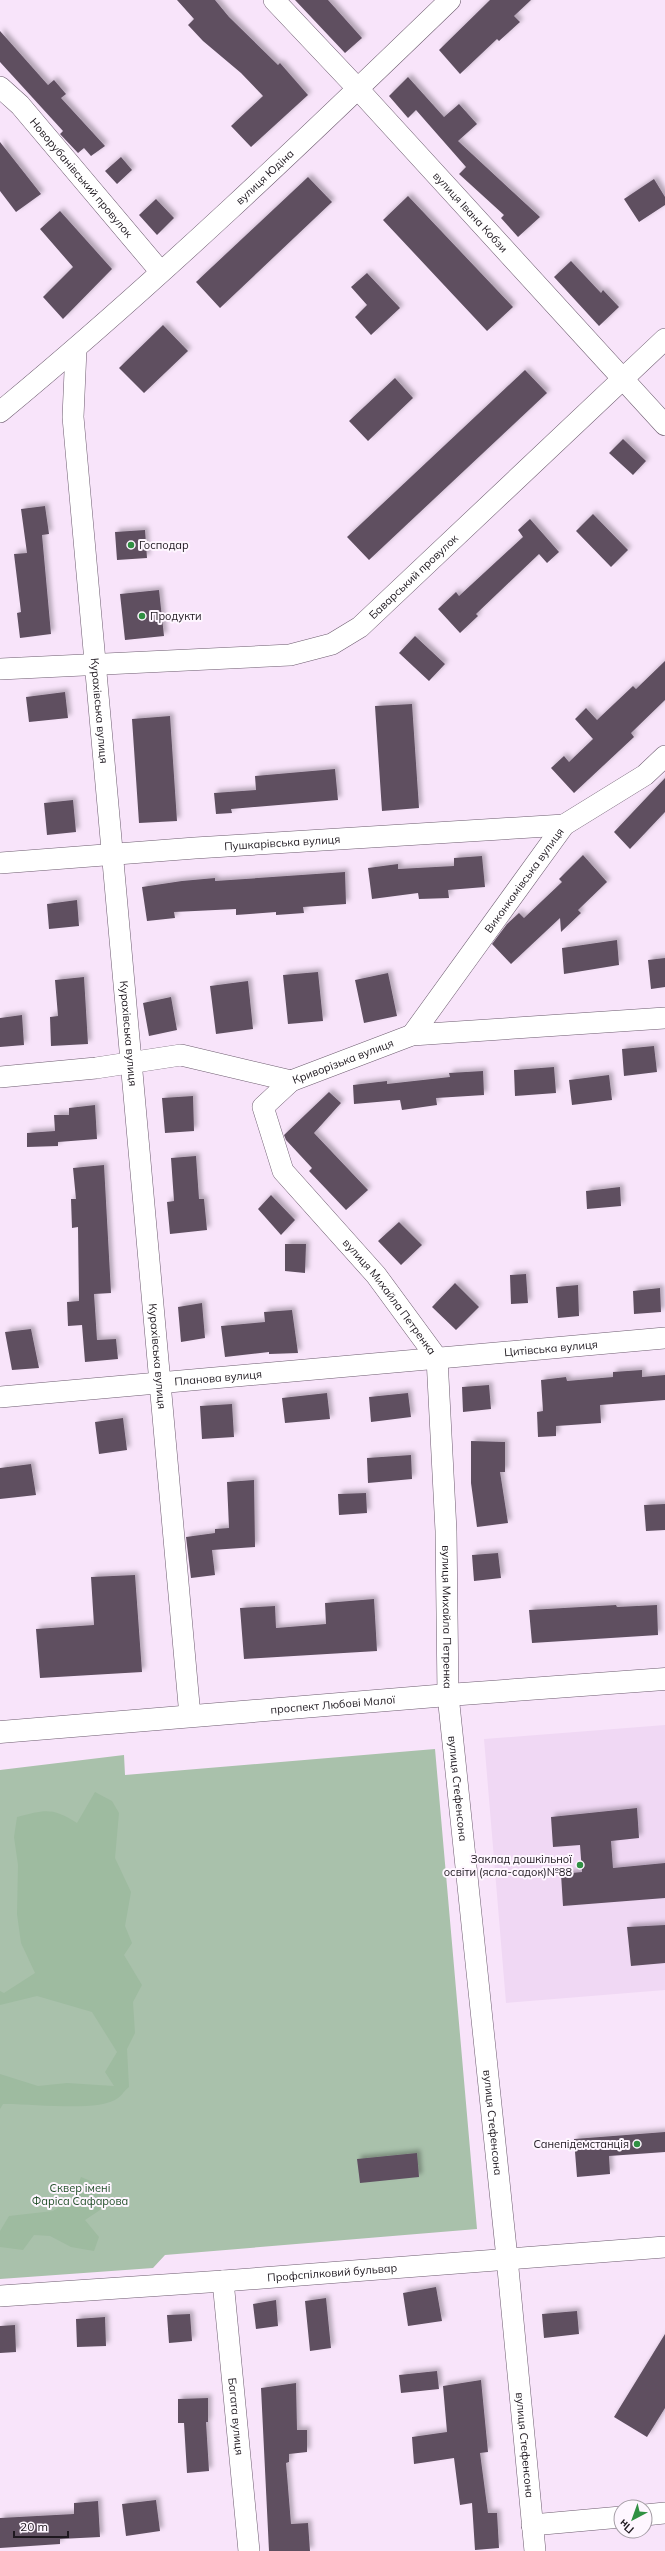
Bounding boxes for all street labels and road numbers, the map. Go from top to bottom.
street label: Новорубанівський провулок [27,115,136,240]
street label: вулиця Юдіна [233,146,297,208]
street label: вулиця Івана Кобзи [430,169,511,255]
street label: Баварський провулок [366,531,461,622]
street label: Курахівська вулиця [88,657,111,764]
street label: Виконкомівська вулиця [481,825,567,936]
street label: Пушкарівська вулиця [224,832,341,853]
street label: Курахівська вулиця [117,980,140,1087]
street label: Криворізька вулиця [290,1036,396,1087]
street label: вулиця Михайла Петренка [340,1236,439,1357]
street label: Курахівська вулиця [146,1303,169,1410]
street label: Цитівська вулиця [503,1337,598,1359]
street label: Планова вулиця [174,1367,263,1389]
street label: вулиця Михайла Петренка [439,1545,455,1689]
street label: проспект Любові Малої [270,1692,396,1717]
street label: вулиця Стефенсона [445,1735,470,1842]
street label: вулиця Стефенсона [480,2069,505,2176]
street label: Профспілковий бульвар [267,2261,398,2285]
street label: Багата вулиця [225,2377,247,2456]
street label: вулиця Стефенсона [513,2392,537,2498]

